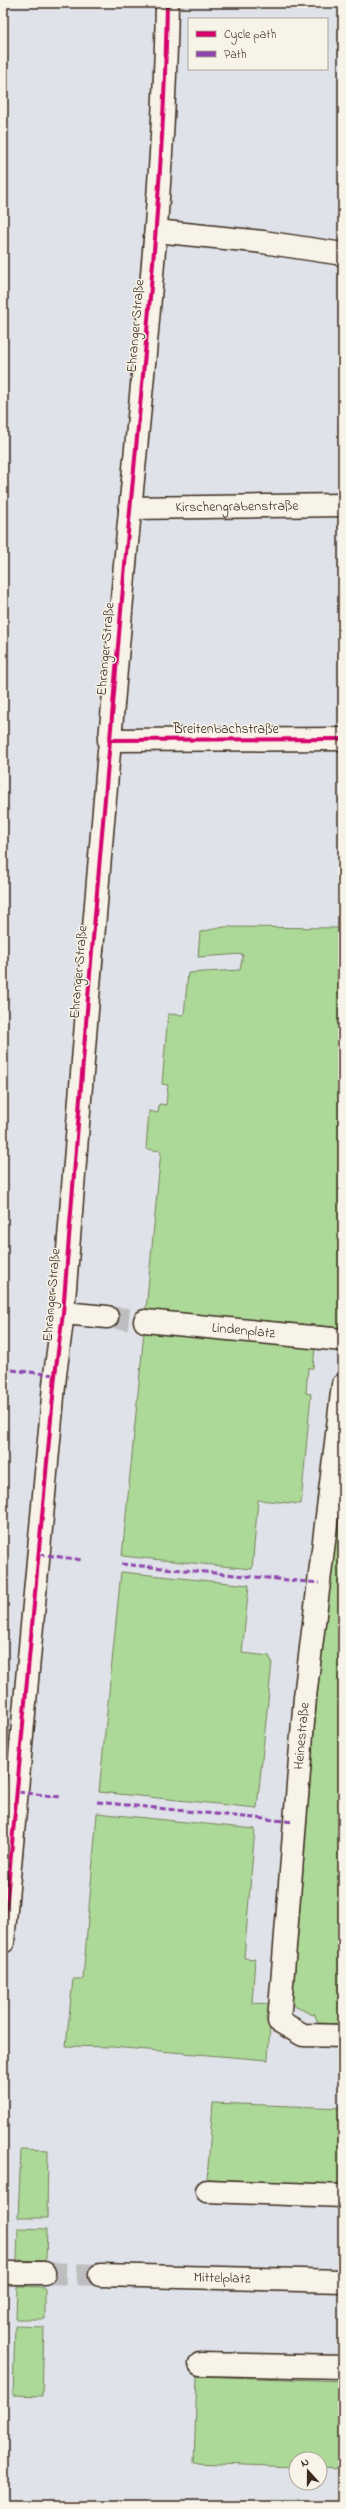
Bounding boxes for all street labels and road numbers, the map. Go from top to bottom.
street label: Ehranger Straße [121,278,152,374]
street label: Kirschengrabenstraße [175,495,299,518]
street label: Ehranger Straße [91,601,122,697]
street label: Breitenbachstraße [172,719,280,740]
street label: Ehranger Straße [64,924,95,1020]
street label: Ehranger Straße [37,1247,68,1343]
street label: Lindenplatz [211,1317,276,1344]
street label: Heinestraße [289,1701,315,1771]
street label: Mittelplatz [193,2267,251,2289]

